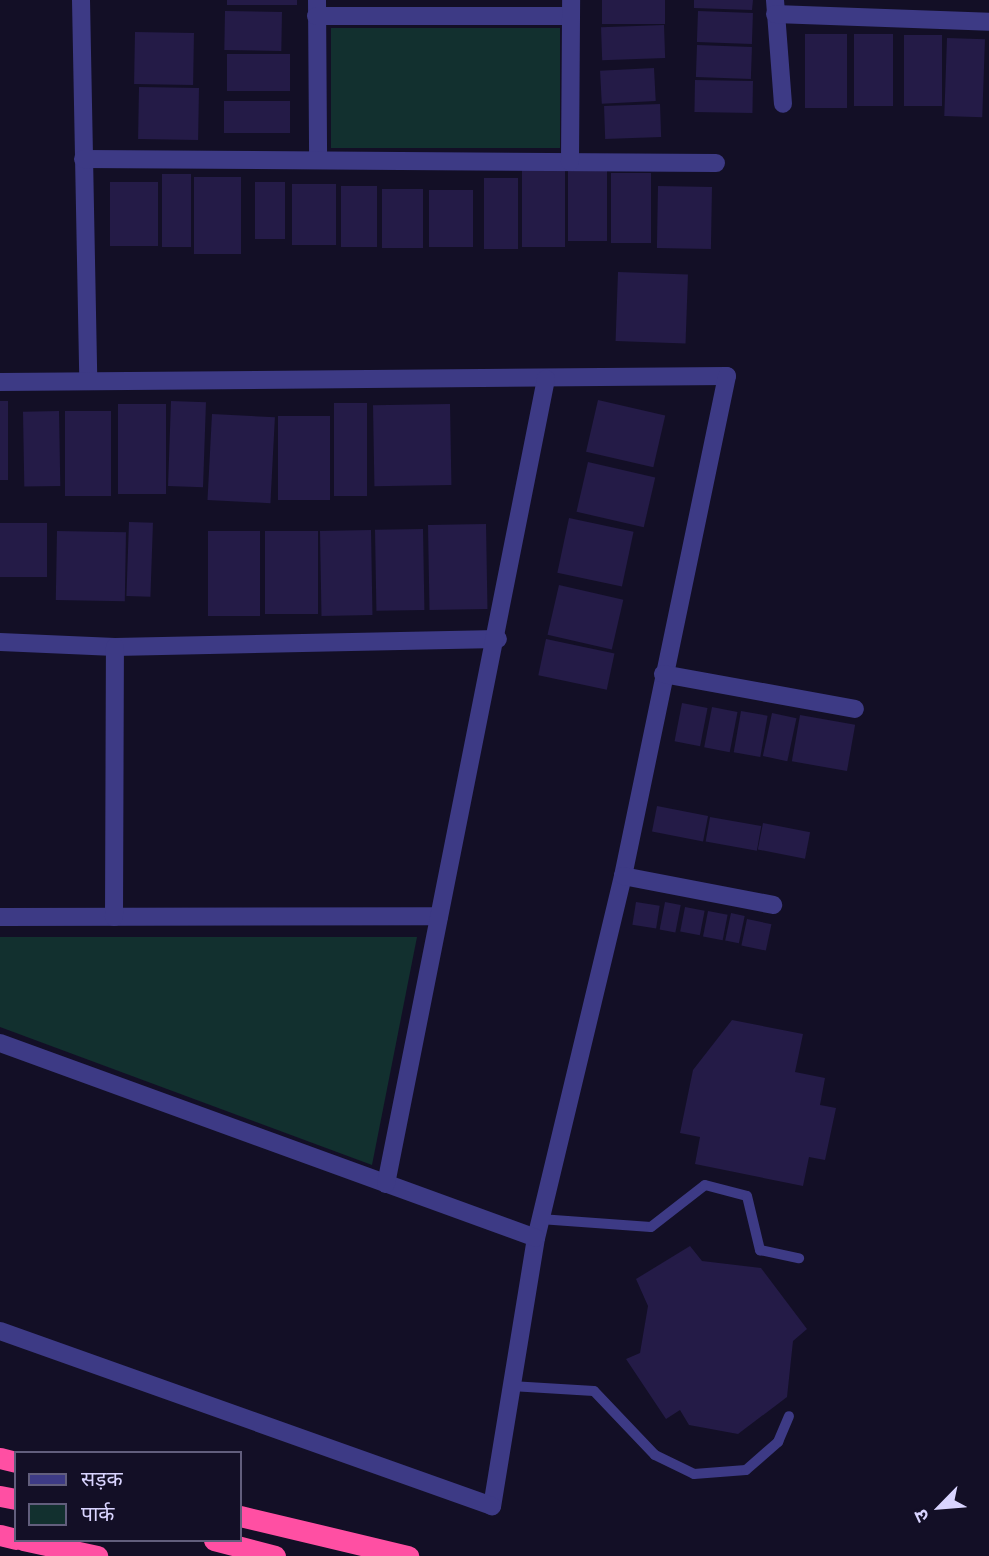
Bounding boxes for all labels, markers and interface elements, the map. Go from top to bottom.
legend [14,1451,242,1542]
text: सड़क [81,1465,123,1491]
north arrow [905,1472,975,1542]
text: पार्क [81,1500,115,1526]
text: उ [908,1506,934,1526]

